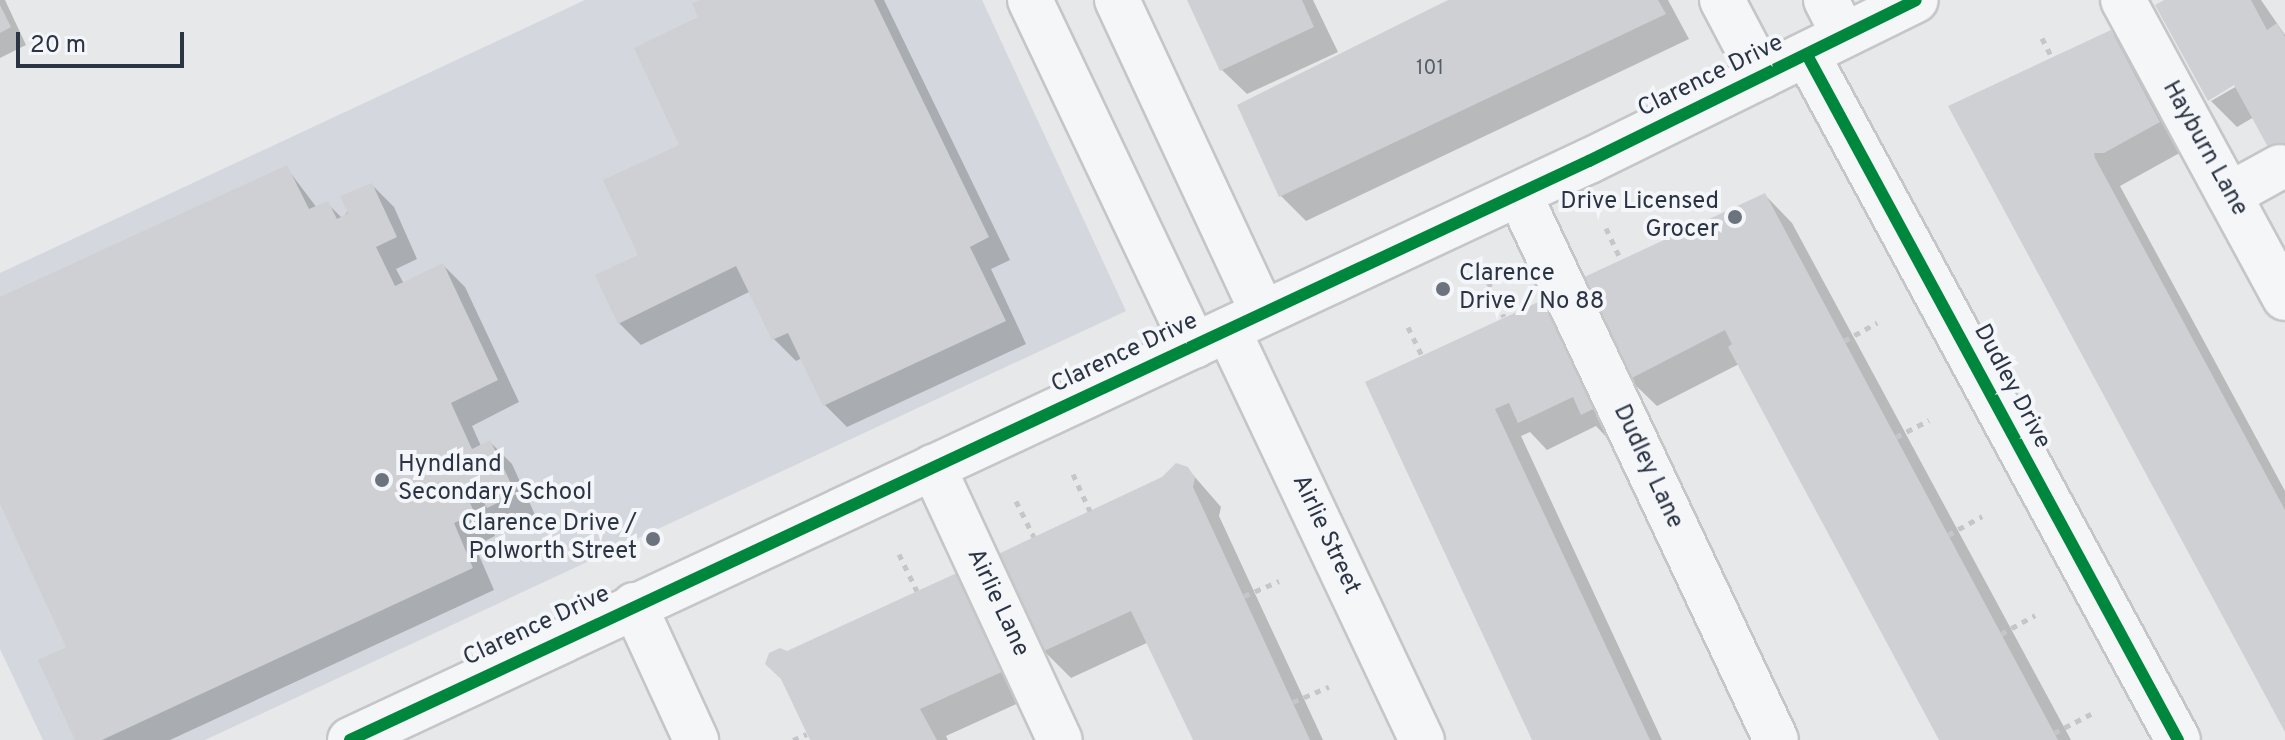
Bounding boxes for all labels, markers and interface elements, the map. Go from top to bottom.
scale bar [20,16,188,66]
street label: Clarence Drive [1634,29,1788,125]
text: 20 m [30,31,86,61]
house number: 101 [1416,57,1444,81]
street label: Hayburn Lane [2155,76,2253,222]
place label: Drive Licensed Grocer [1560,189,1719,245]
marker: Drive Licensed Grocer [1726,208,1744,226]
place label: Clarence Drive / No 88 [1459,261,1604,317]
marker: Clarence Drive / No 88 [1434,280,1452,298]
street label: Clarence Drive [1047,308,1203,400]
street label: Dudley Drive [1966,320,2056,454]
street label: Dudley Lane [1606,400,1688,534]
place label: Hyndland Secondary School [398,452,592,508]
marker: Hyndland Secondary School [373,471,391,489]
street label: Airlie Street [1285,471,1365,599]
place label: Clarence Drive / Polworth Street [461,511,637,567]
marker: Clarence Drive / Polworth Street [644,530,662,548]
street label: Airlie Lane [960,544,1034,662]
street label: Clarence Drive [459,581,615,673]

